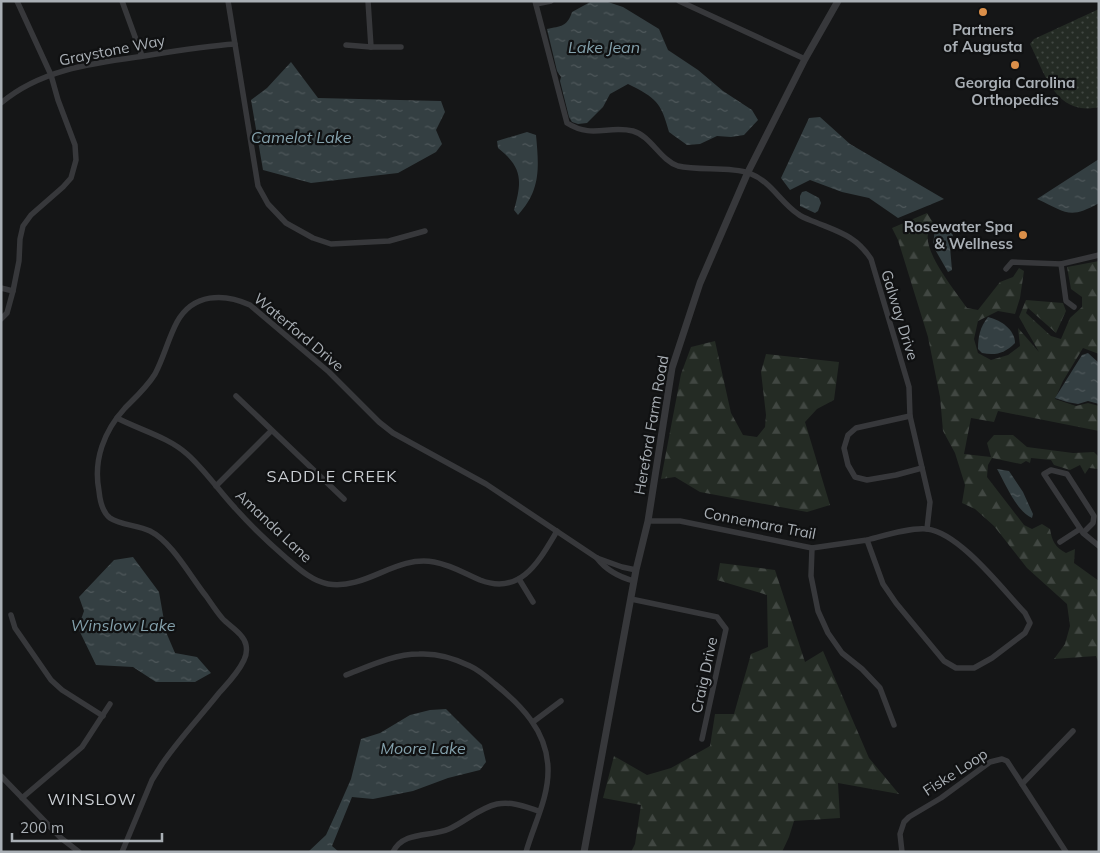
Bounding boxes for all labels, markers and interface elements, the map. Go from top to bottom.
marker: Partners of Augusta [977,6,989,18]
place label: Partners of Augusta [943,20,1023,56]
street label: Graystone Way [57,30,167,70]
water label: Lake Jean [568,37,640,57]
marker: Georgia Carolina Orthopedics [1009,59,1021,71]
place label: Georgia Carolina Orthopedics [955,73,1075,109]
water label: Camelot Lake [251,127,352,147]
place label: Rosewater Spa & Wellness [904,217,1013,253]
marker: Rosewater Spa & Wellness [1017,229,1029,241]
street label: Galway Drive [877,268,923,362]
street label: Waterford Drive [250,289,348,375]
street label: Hereford Farm Road [629,354,673,496]
district label: SADDLE CREEK [267,466,397,486]
street label: Amanda Lane [232,486,316,566]
street label: Connemara Trail [702,503,818,543]
water label: Winslow Lake [71,615,176,635]
street label: Craig Drive [687,635,721,715]
water label: Moore Lake [380,738,466,758]
street label: Fiske Loop [919,744,991,800]
district label: WINSLOW [48,789,136,809]
scale bar [12,810,162,842]
text: 200 m [20,818,64,837]

